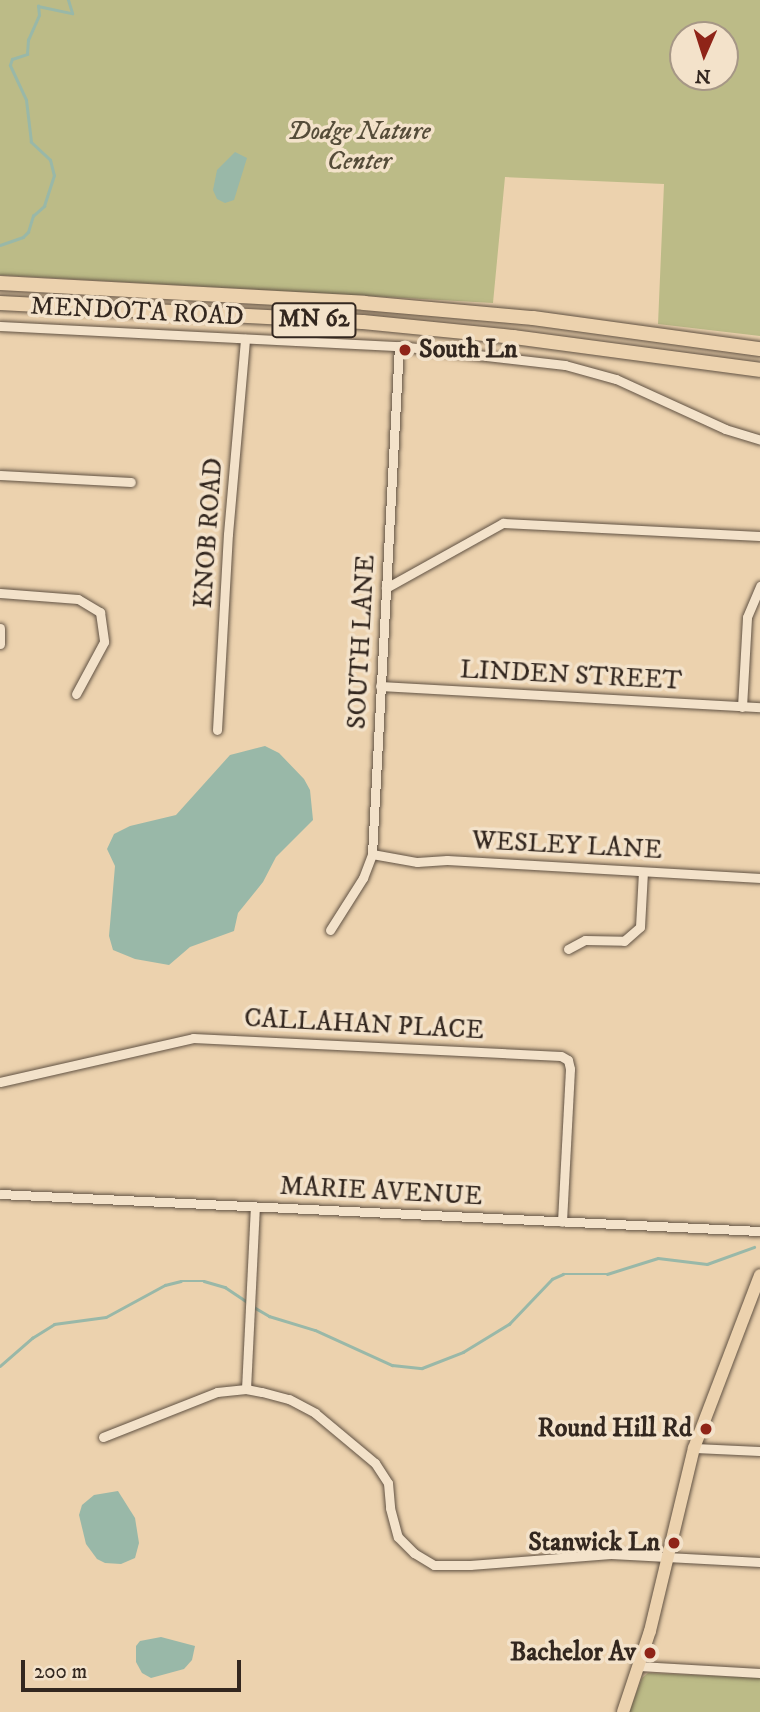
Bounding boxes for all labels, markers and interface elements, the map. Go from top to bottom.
north arrow [669,21,739,91]
text: N [695,64,711,87]
park label: Dodge Nature Center [288,116,430,178]
street label: MENDOTA ROAD [30,291,244,333]
road number: MN 62 [270,300,358,340]
place label: South Ln [419,334,518,366]
marker: South Ln [397,342,413,358]
street label: KNOB ROAD [188,457,230,609]
street label: SOUTH LANE [342,554,382,730]
street label: LINDEN STREET [459,655,683,697]
street label: WESLEY LANE [471,825,663,867]
street label: CALLAHAN PLACE [243,1003,485,1047]
street label: MARIE AVENUE [279,1171,483,1213]
place label: Round Hill Rd [538,1413,692,1445]
marker: Round Hill Rd [698,1421,714,1437]
place label: Stanwick Ln [528,1527,660,1559]
marker: Stanwick Ln [666,1535,682,1551]
place label: Bachelor Av [510,1637,636,1669]
marker: Bachelor Av [642,1645,658,1661]
scale bar [24,1646,245,1690]
text: 200 m [34,1659,87,1685]

